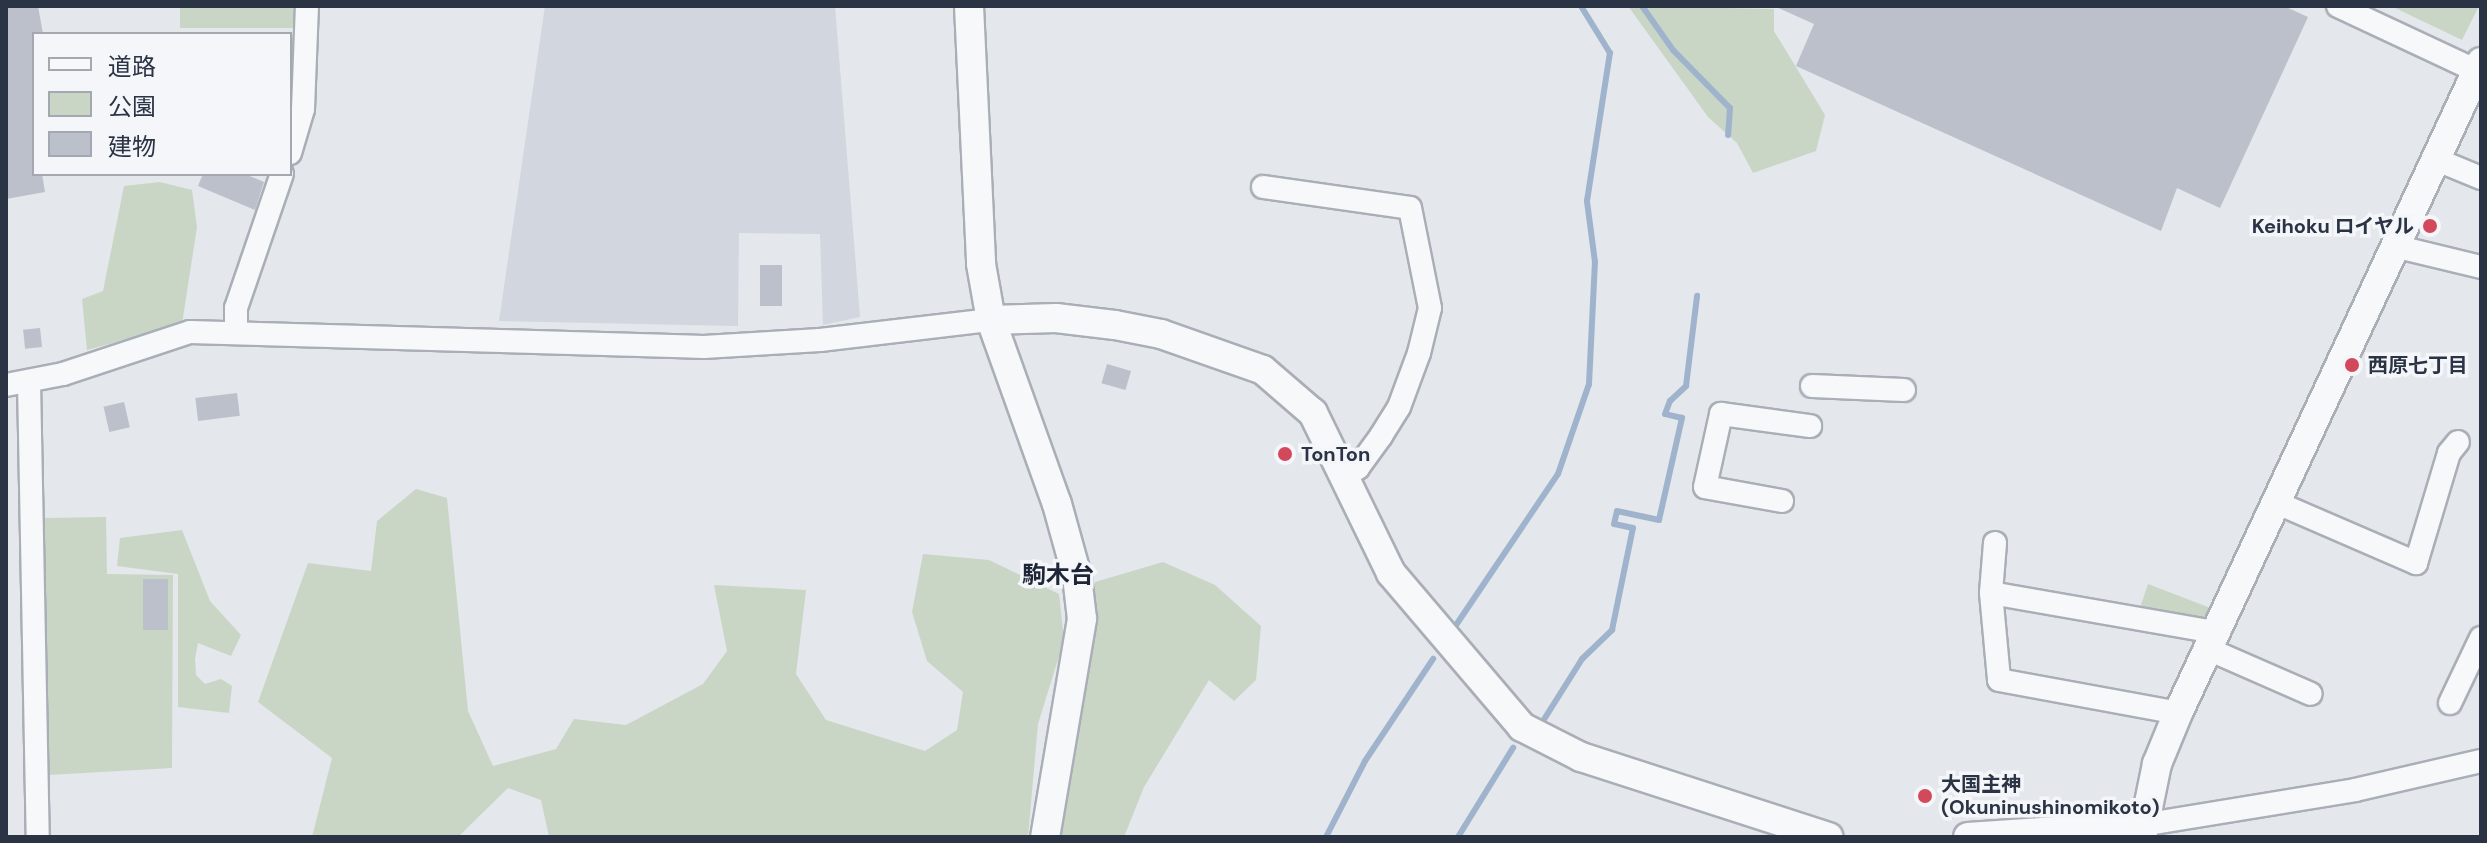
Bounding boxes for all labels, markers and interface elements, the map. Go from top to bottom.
legend [32,32,292,176]
text: 道路 [108,51,156,82]
text: 公園 [108,91,156,122]
text: 建物 [108,131,156,162]
place label: Keihoku ロイヤル [2251,214,2414,238]
marker: Keihoku ロイヤル [2421,217,2439,235]
place label: 西原七丁目 [2368,353,2468,377]
marker: 西原七丁目 [2343,356,2361,374]
place label: TonTon [1301,442,1370,466]
marker: TonTon [1276,445,1294,463]
district label: 駒木台 [1022,561,1094,589]
place label: 大国主神 (Okuninushinomikoto) [1941,772,2158,819]
marker: 大国主神 (Okuninushinomikoto) [1916,787,1934,805]

